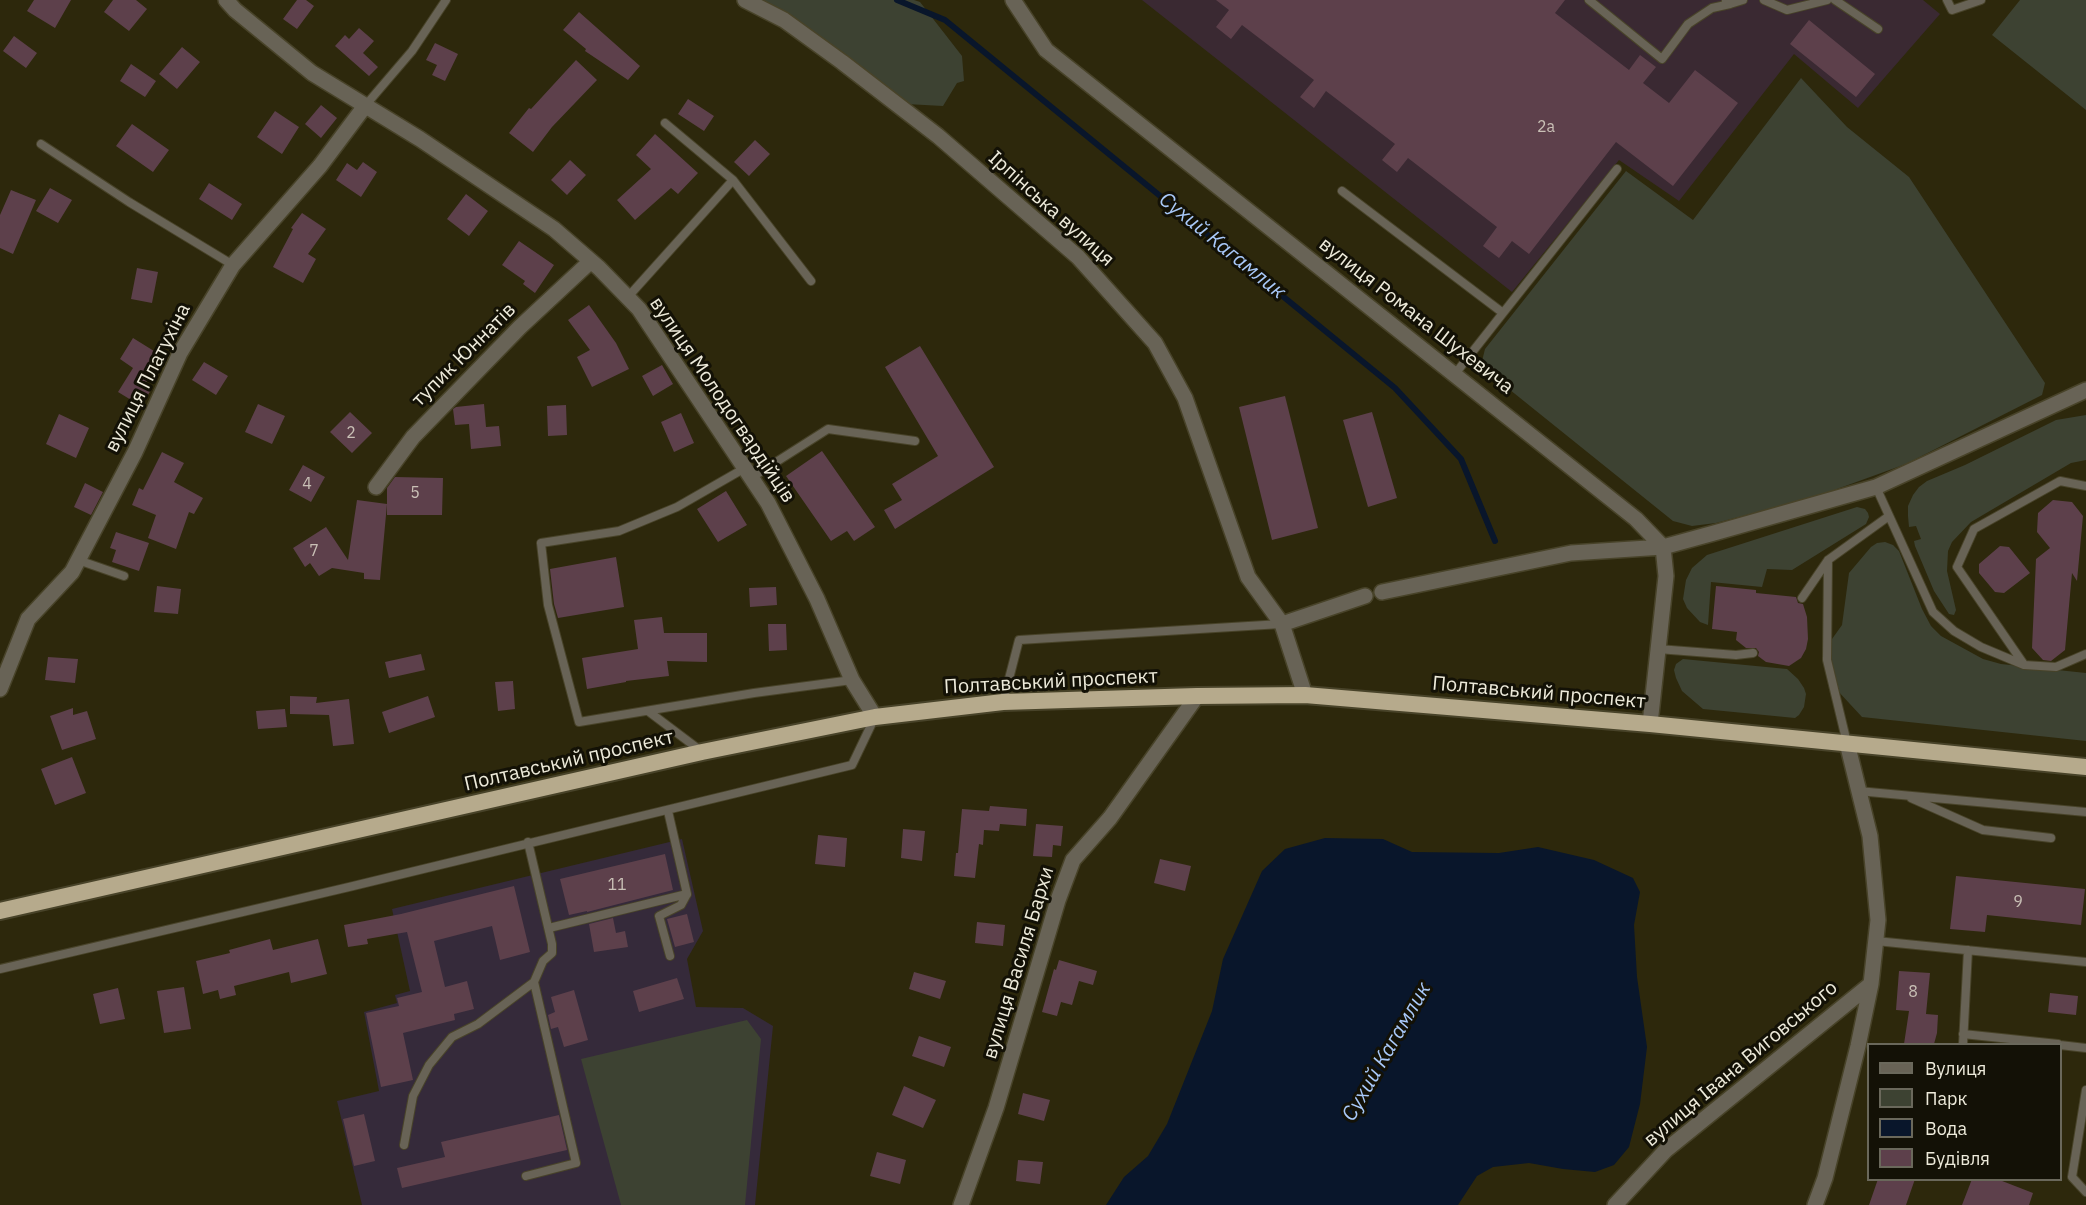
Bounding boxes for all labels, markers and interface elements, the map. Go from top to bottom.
house number: 2а [1537,117,1555,137]
street label: Ірпінська вулиця [983,146,1119,272]
water label: Сухий Кагамлик [1154,187,1290,305]
street label: вулиця Романа Шухевича [1314,233,1518,399]
street label: вулиця Молодогвардійців [644,293,800,507]
street label: тупик Юннатів [407,298,521,412]
street label: вулиця Платухіна [100,300,196,456]
house number: 2 [346,423,356,443]
house number: 4 [302,474,312,494]
house number: 5 [410,483,420,503]
house number: 7 [309,541,319,561]
street label: Полтавський проспект [943,664,1159,700]
street label: Полтавський проспект [1431,672,1647,714]
street label: Полтавський проспект [462,725,676,797]
street label: вулиця Василя Бархи [978,864,1060,1062]
house number: 11 [607,875,627,895]
house number: 9 [2013,892,2023,912]
street label: вулиця Івана Виговського [1639,976,1843,1152]
water label: Сухий Кагамлик [1337,978,1437,1126]
house number: 8 [1908,982,1918,1002]
legend [1867,1043,2062,1181]
text: Вулиця [1925,1057,1986,1080]
text: Парк [1925,1087,1967,1110]
text: Вода [1925,1117,1967,1140]
text: Будівля [1925,1147,1990,1170]

